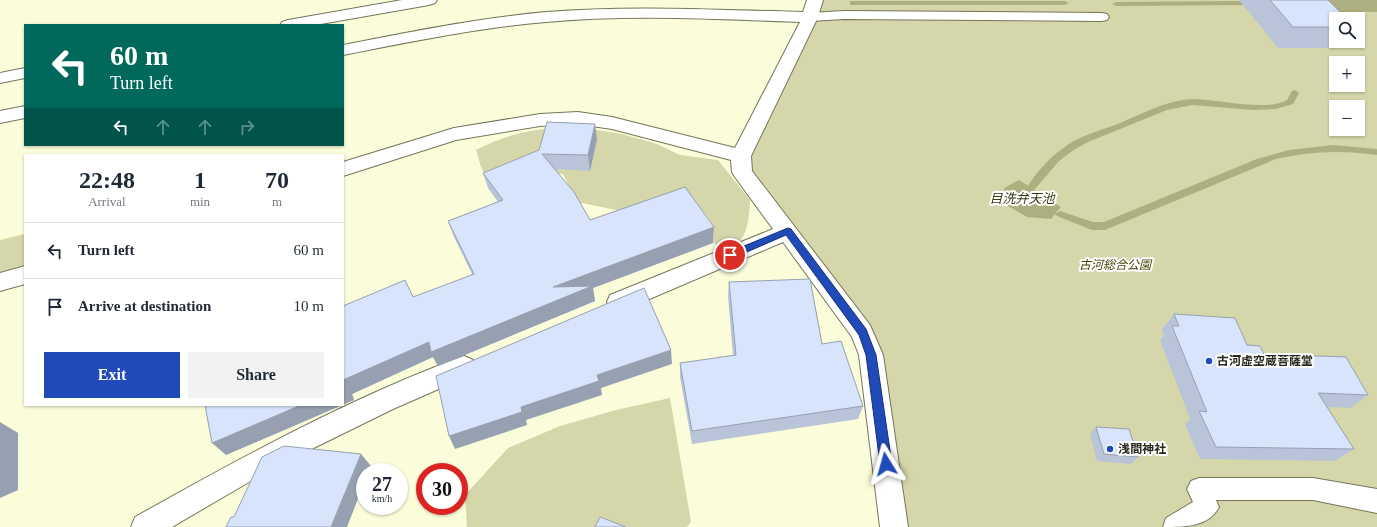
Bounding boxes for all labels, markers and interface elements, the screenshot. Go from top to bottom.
map controls [1329,12,1365,136]
button: search [1329,12,1365,48]
icon: left [44,40,96,92]
text: 60 m [110,40,168,71]
button: + [1329,56,1365,92]
text: Turn left [110,73,173,93]
button: − [1329,100,1365,136]
icon: left [110,116,132,138]
icon: ahead [152,116,174,138]
icon: ahead [194,116,216,138]
icon: right [236,116,258,138]
text: 22:48 [79,167,135,193]
text: 1 [194,167,206,193]
text: 70 [265,167,289,193]
water label: 目洗弁天池 [989,191,1056,206]
text: Arrival [88,194,126,209]
text: min [190,194,210,209]
text: m [272,194,282,209]
pin [713,238,747,272]
icon: left [44,240,66,262]
text: Turn left [78,242,135,258]
text: 60 m [294,242,324,258]
icon: arrive [719,244,741,266]
park label: 古河総合公園 [1079,258,1153,272]
icon: arrive [44,296,66,318]
text: Arrive at destination [78,298,211,314]
text: 10 m [294,298,324,314]
button: Exit [44,352,180,398]
button: Share [188,352,324,398]
place label: 古河虚空蔵菩薩堂 [1217,354,1313,368]
marker: 古河虚空蔵菩薩堂 [1204,356,1214,366]
place label: 浅間神社 [1118,442,1166,456]
position arrow [865,443,907,485]
marker: 浅間神社 [1105,444,1115,454]
speed limit sign: 30 [416,463,468,515]
text: 27 [372,473,392,495]
text: km/h [372,493,392,504]

